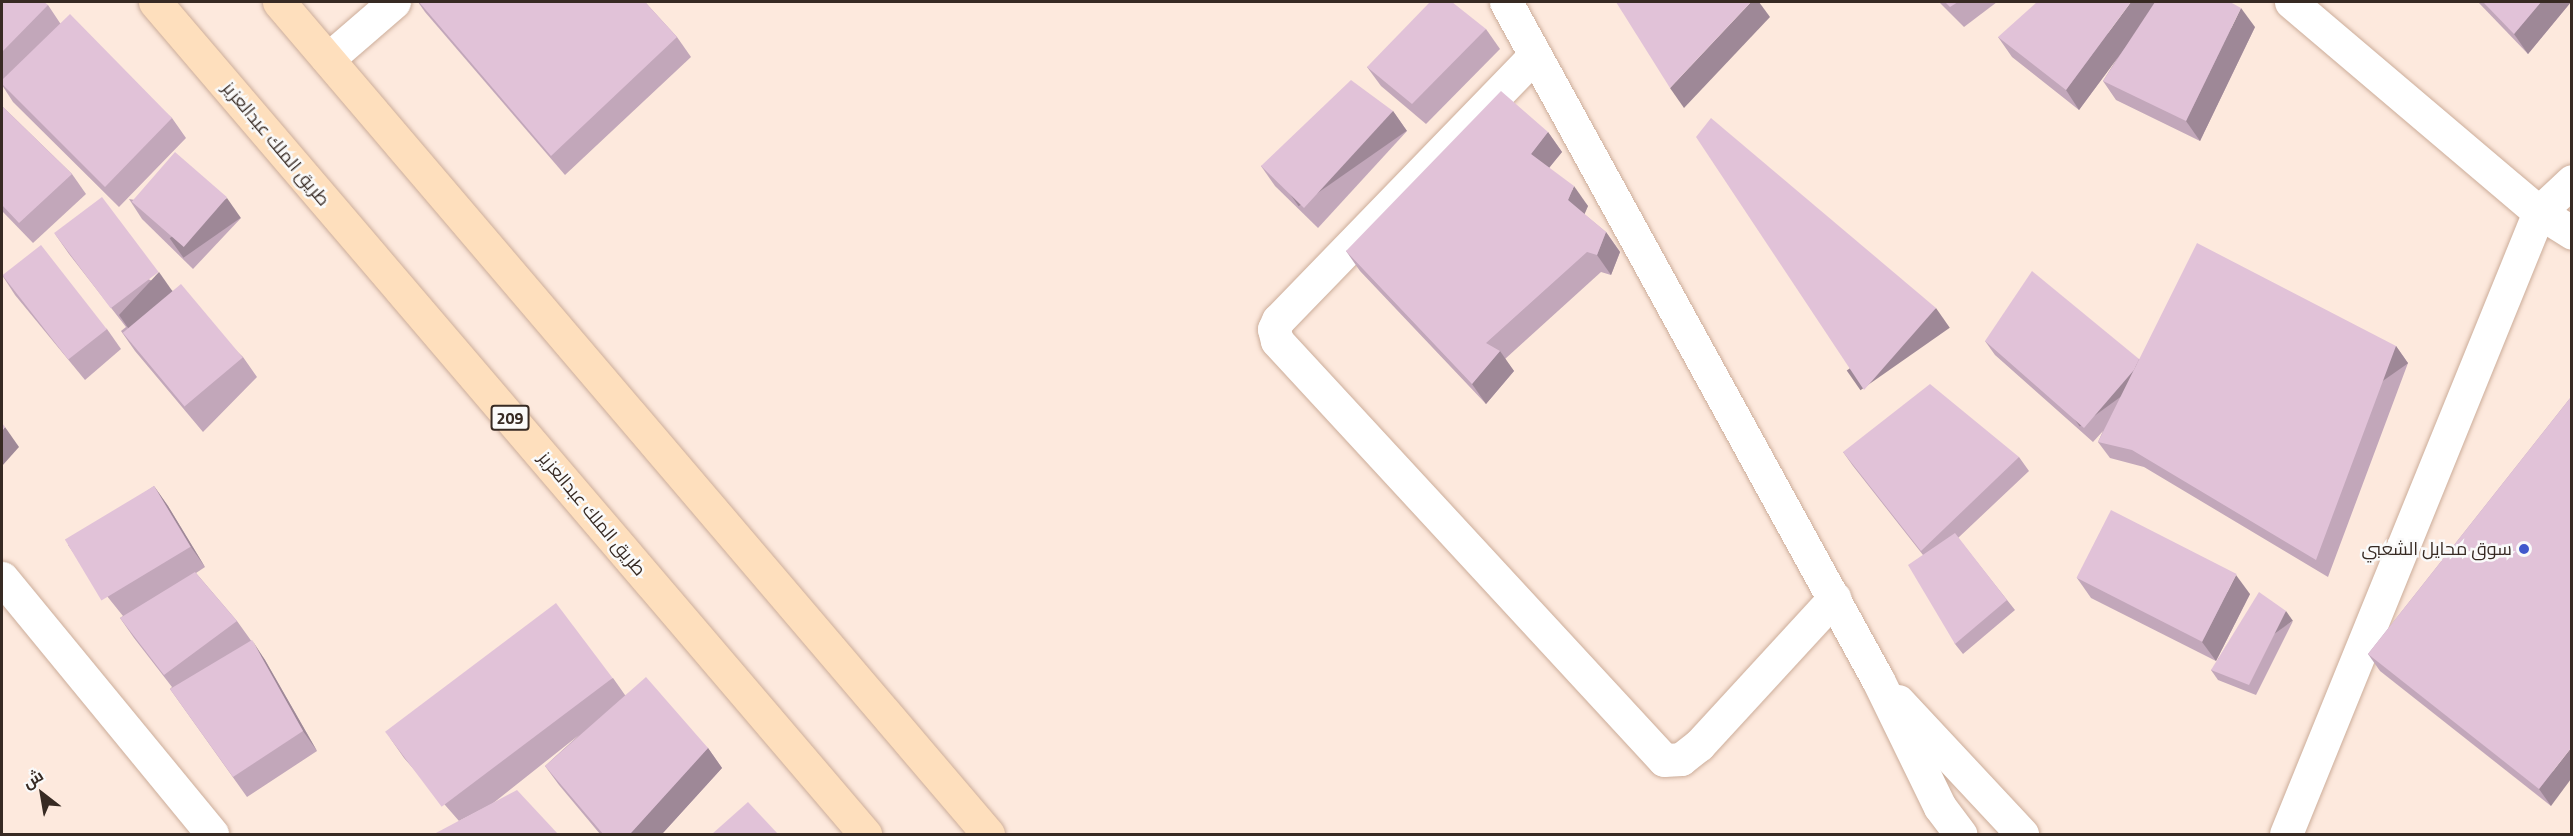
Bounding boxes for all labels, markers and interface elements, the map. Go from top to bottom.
street label: طريق الملك عبدالعزيز [218,78,334,210]
road number: 209 [490,405,530,431]
street label: طريق الملك عبدالعزيز [534,448,650,580]
place label: سوق محايل الشعبي [2361,538,2512,560]
marker: سوق محايل الشعبي [2517,542,2531,556]
text: ش [18,763,48,794]
north arrow [12,764,72,824]

